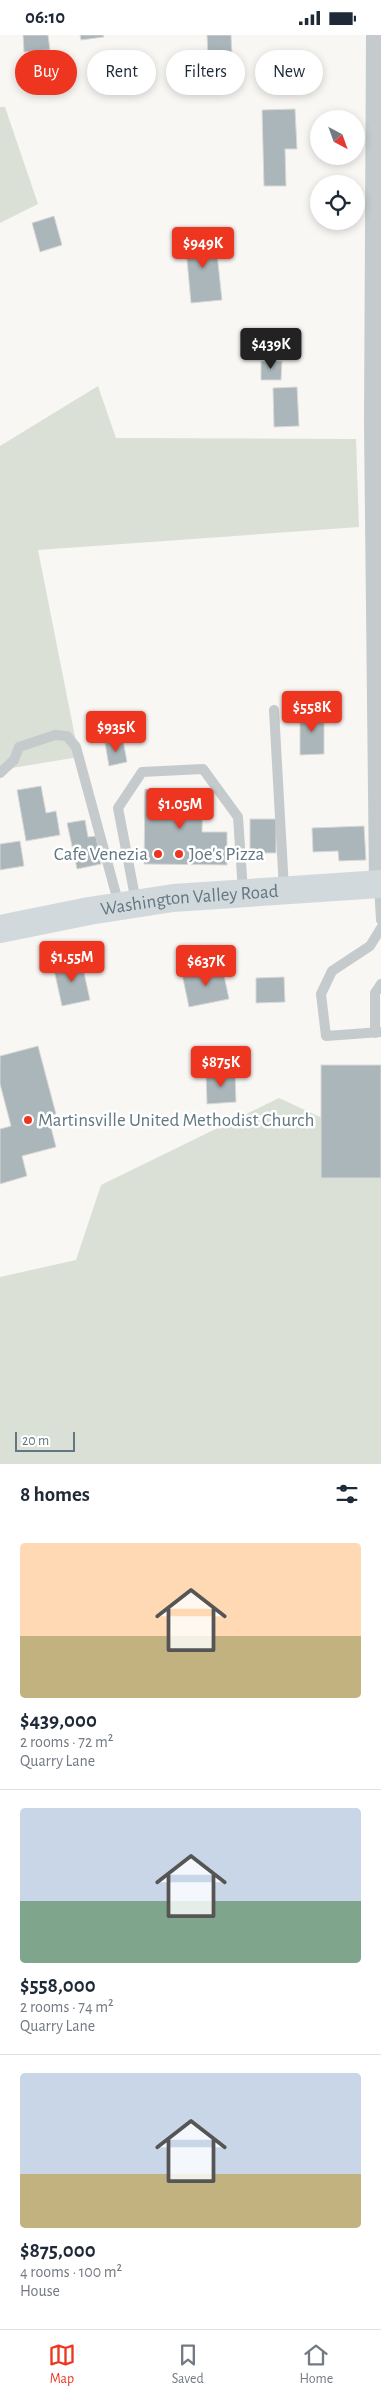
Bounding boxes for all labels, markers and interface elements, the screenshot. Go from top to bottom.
text: 06:10 [25,8,65,27]
chip: Buy [15,50,77,95]
chip: Rent [87,50,156,95]
chip: Filters [166,50,245,95]
chip: New [255,50,323,95]
north arrow [310,110,365,165]
map controls [310,110,365,230]
button: locate [310,175,365,230]
pin: $949K [168,227,238,269]
text: $949K [183,235,223,251]
pin: $439K [236,327,306,370]
text: $439K [251,336,291,352]
pin: $558K [277,691,347,733]
text: $558K [293,699,331,715]
pin: $935K [81,711,151,753]
text: $935K [97,719,135,735]
pin: $1.05M [139,787,221,830]
text: $1.05M [158,796,202,812]
place label: Cafe Venezia [54,845,148,864]
place label: Joe's Pizza [189,845,265,864]
marker: Cafe Venezia [152,848,164,860]
marker: Joe's Pizza [173,848,185,860]
street label: Washington Valley Road [99,881,279,919]
pin: $1.55M [31,941,113,983]
pin: $637K [171,945,241,987]
text: $1.55M [50,949,94,965]
text: $637K [187,953,225,969]
pin: $875K [186,1045,256,1088]
text: $875K [202,1054,240,1070]
place label: Martinsville United Methodist Church [38,1111,314,1130]
marker: Martinsville United Methodist Church [22,1114,34,1126]
scale bar [15,1429,75,1452]
text: 20 m [22,1434,49,1448]
icon: filters [333,1480,361,1508]
text: 8 homes [20,1484,90,1505]
icon: home [146,1575,236,1665]
text: $439,000 [20,1710,97,1731]
text: 2 rooms · 72 m² [20,1734,113,1750]
text: Quarry Lane [20,1753,95,1769]
icon: home [146,1841,236,1931]
text: $558,000 [20,1975,96,1996]
text: 2 rooms · 74 m² [20,1999,114,2015]
text: Quarry Lane [20,2018,95,2034]
icon: home [146,2106,236,2196]
text: $875,000 [20,2240,96,2261]
text: 4 rooms · 100 m² [20,2264,122,2280]
text: House [20,2283,60,2299]
tab: Map [48,2341,76,2388]
tab: Saved [172,2341,204,2388]
tab: Home [299,2341,333,2388]

